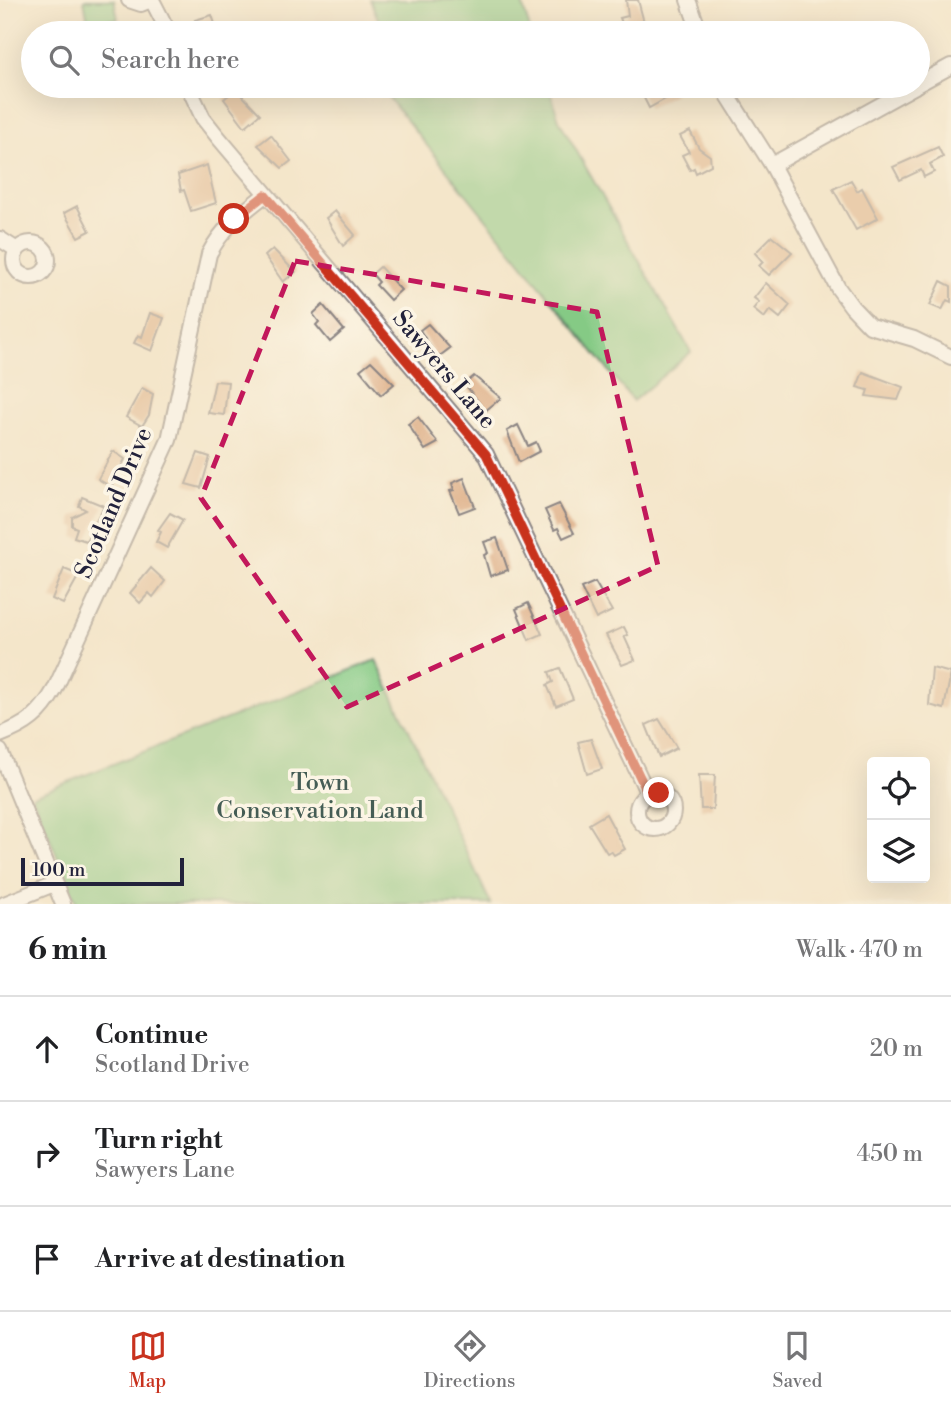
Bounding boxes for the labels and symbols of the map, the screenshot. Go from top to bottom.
route start [218,203,249,234]
street label: Sawyers Lane [386,304,502,436]
street label: Scotland Drive [69,423,159,583]
park label: Town Conservation Land [216,768,424,826]
route end [643,777,674,808]
scale bar [21,855,184,887]

